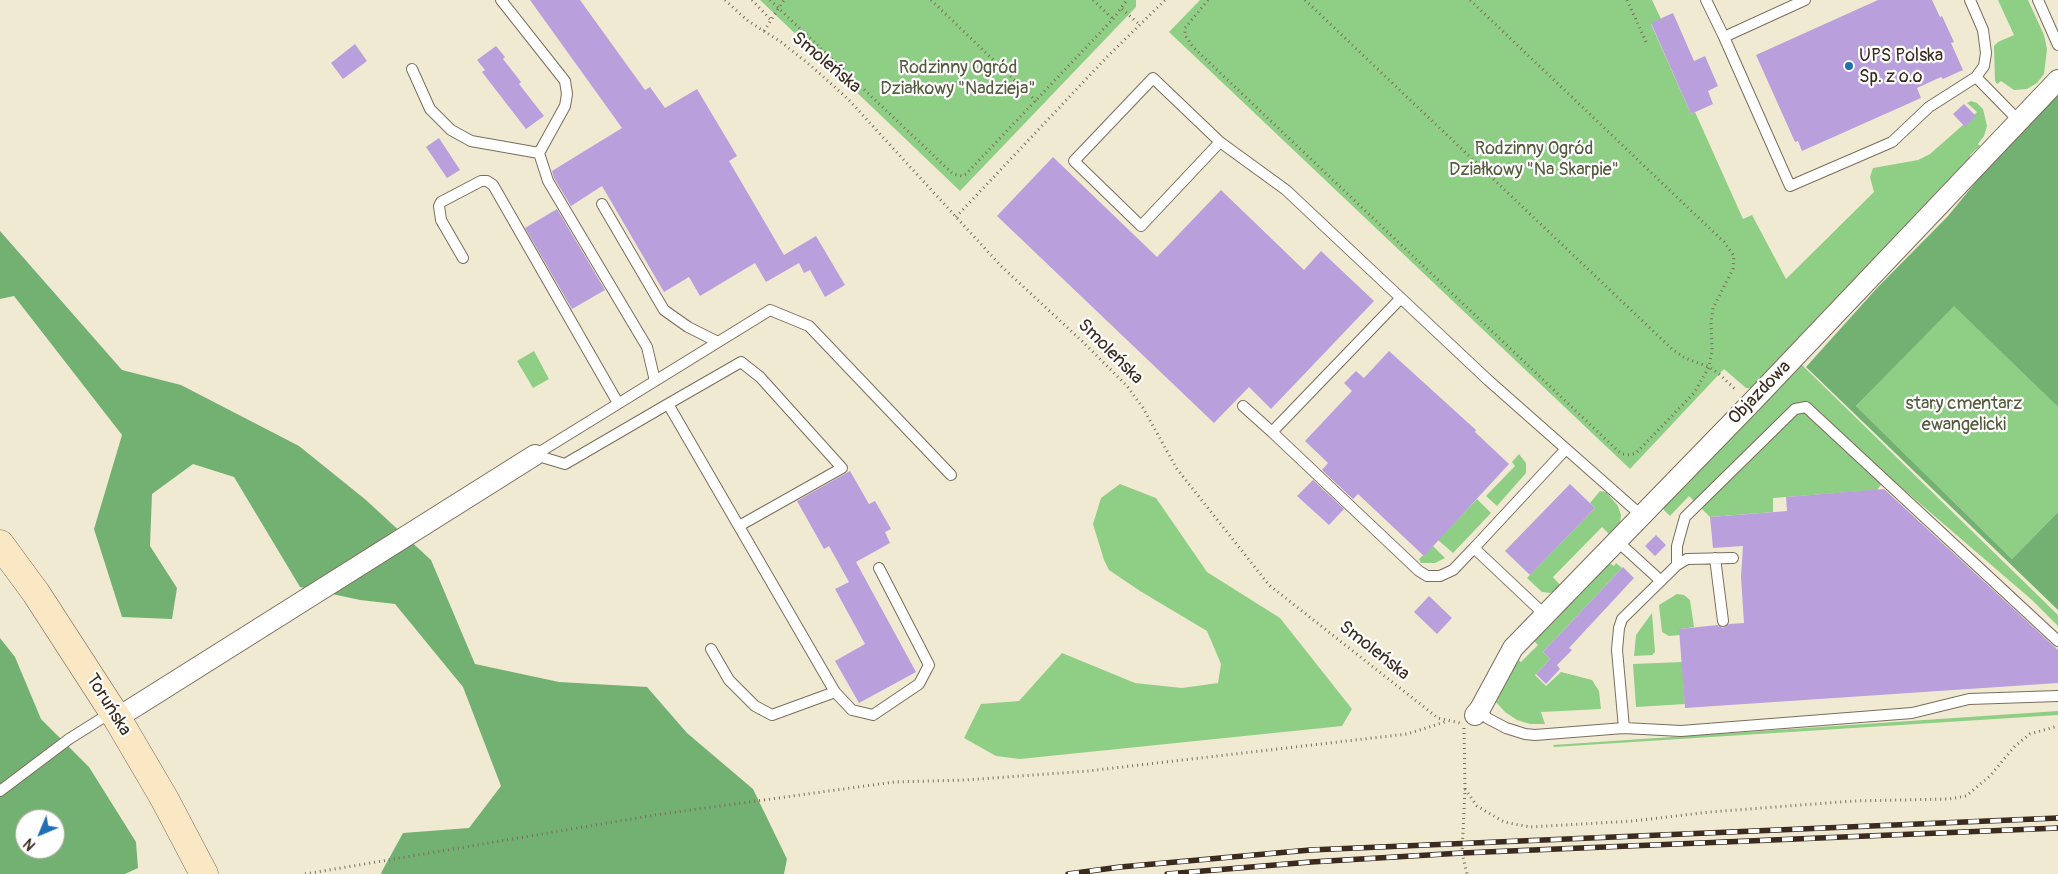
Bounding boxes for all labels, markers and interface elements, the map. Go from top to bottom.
street label: Smoleńska [787,28,865,98]
place label: UPS Polska Sp. z o.o [1859,45,1943,88]
park label: Rodzinny Ogród Działkowy "Nadzieja" [880,57,1036,100]
marker: UPS Polska Sp. z o.o [1843,60,1855,72]
park label: Rodzinny Ogród Działkowy "Na Skarpie" [1449,138,1619,180]
street label: Smoleńska [1073,315,1147,389]
street label: Objazdowa [1724,357,1796,429]
park label: stary cmentarz ewangelicki [1906,393,2022,436]
street label: Smoleńska [1334,617,1414,685]
street label: Toruńska [81,670,135,740]
north arrow [15,809,65,859]
text: N [20,835,39,854]

